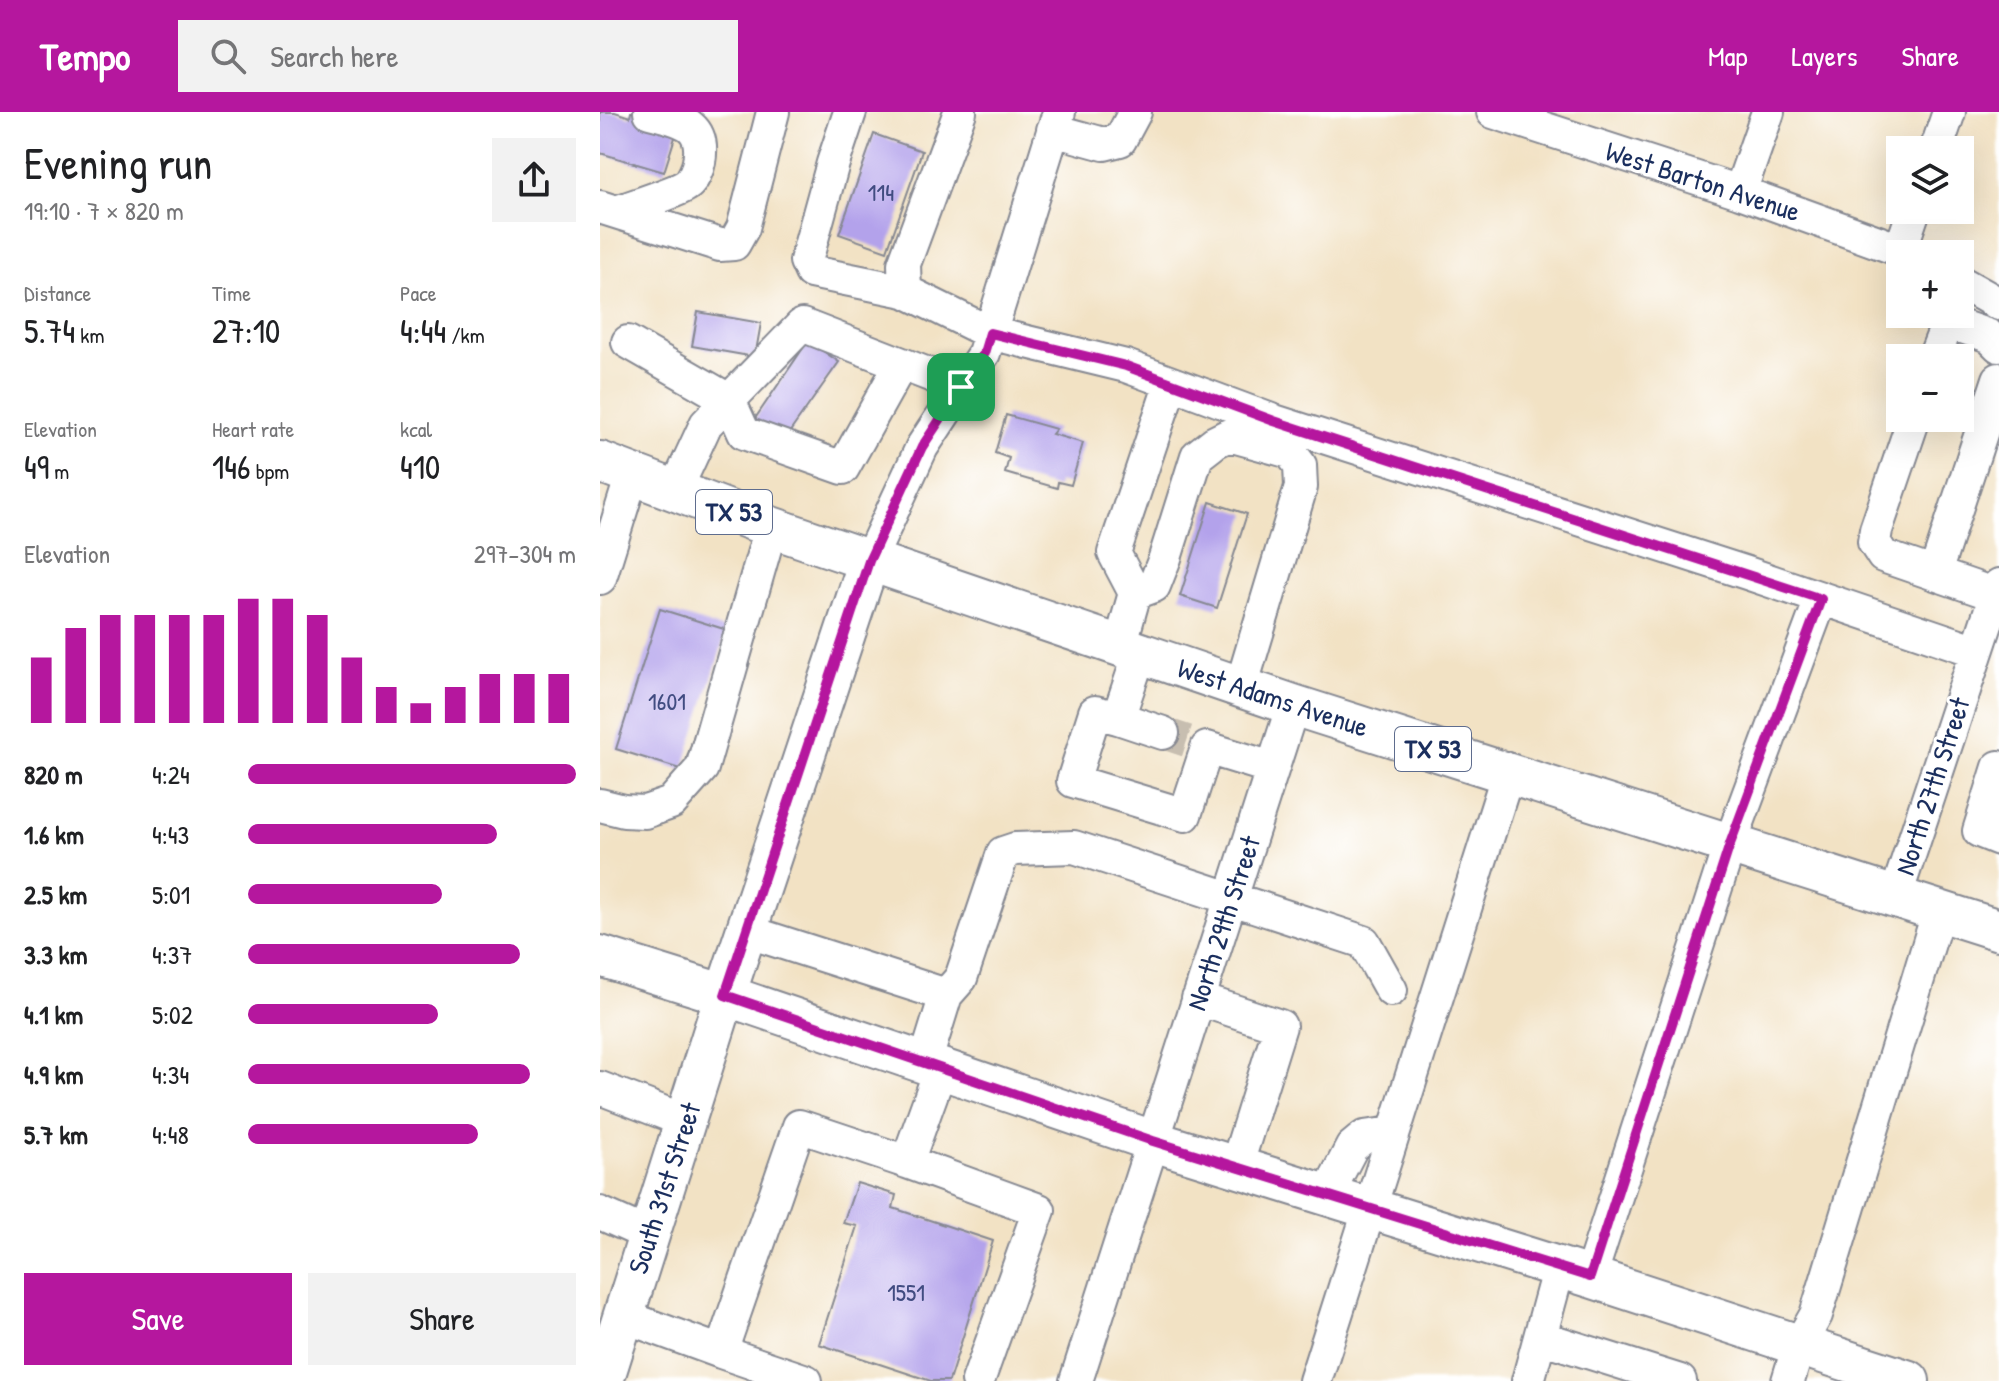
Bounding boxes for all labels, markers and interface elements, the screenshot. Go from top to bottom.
search box [178,20,738,92]
text: Tempo [40,30,130,82]
icon: search [206,34,250,78]
text: Search here [270,36,399,76]
text: Map [1708,37,1748,75]
text: Layers [1792,37,1857,75]
text: Share [1901,37,1959,75]
street label: West Barton Avenue [1601,132,1805,230]
text: Evening run [24,133,212,193]
map controls [1886,136,1974,432]
button: layers [1886,136,1974,224]
button: share [492,138,576,222]
house number: 114 [868,176,894,208]
text: 19:10 · 7 × 820 m [24,193,184,228]
button: + [1886,240,1974,328]
text: Distance [24,278,91,308]
text: Time [212,278,251,308]
text: Pace [400,278,437,308]
text: 5.74 [24,308,75,354]
text: 27:10 [212,308,280,354]
text: 4:44 [400,308,446,354]
text: km [75,320,104,350]
text: /km [446,320,485,350]
button: − [1886,344,1974,432]
pin [927,353,995,421]
icon: arrive [939,365,983,409]
text: Elevation [24,414,97,444]
text: Heart rate [212,414,294,444]
text: kcal [400,414,432,444]
text: 49 [24,444,49,490]
text: 146 [212,444,251,490]
text: 410 [400,444,440,490]
text: m [49,456,69,486]
text: bpm [251,456,289,486]
road number: TX 53 [696,490,772,534]
text: Elevation [24,536,110,571]
text: 297–304 m [474,536,576,571]
street label: West Adams Avenue [1173,648,1373,746]
house number: 1601 [648,685,686,717]
street label: North 27th Street [1885,692,1979,880]
road number: TX 53 [1395,727,1471,771]
text: 820 m [24,757,83,792]
text: 4:24 [152,757,190,792]
text: 1.6 km [24,817,84,852]
text: 4:43 [152,817,189,852]
street label: North 29th Street [1177,831,1269,1015]
text: 2.5 km [24,877,87,912]
text: 5:01 [152,877,190,912]
text: 3.3 km [24,937,87,972]
text: 4:37 [152,937,192,972]
text: 4.1 km [24,997,83,1032]
text: 5:02 [152,997,193,1032]
text: 4.9 km [24,1057,83,1092]
text: 4:34 [152,1057,189,1092]
street label: South 31st Street [618,1097,710,1278]
text: 5.7 km [24,1117,88,1152]
text: 4:48 [152,1117,189,1152]
button: Save [24,1273,292,1365]
button: Share [308,1273,576,1365]
house number: 1551 [887,1276,925,1308]

